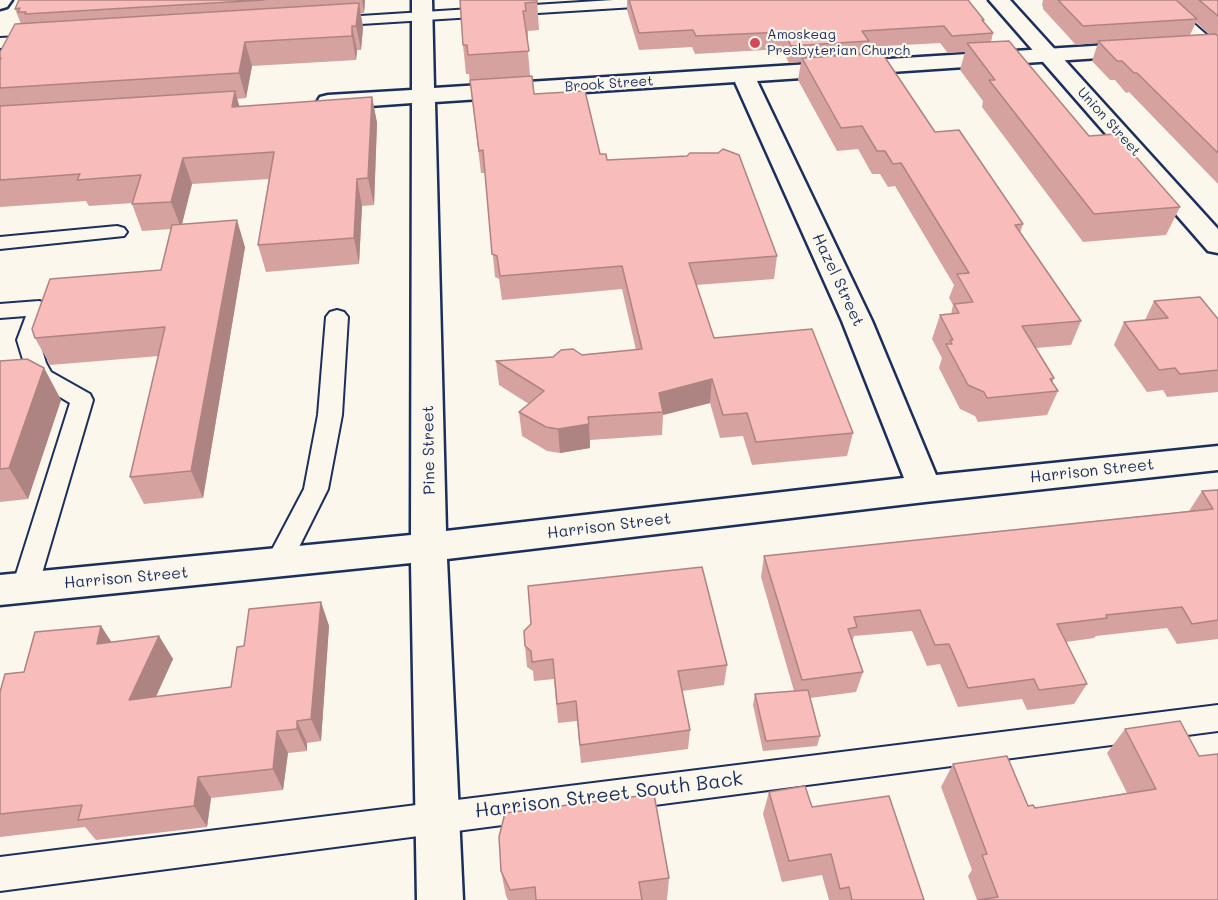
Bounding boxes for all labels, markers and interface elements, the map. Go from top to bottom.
place label: Amoskeag Presbyterian Church [767,27,910,60]
marker: Amoskeag Presbyterian Church [748,36,762,50]
street label: Brook Street [564,73,654,95]
street label: Union Street [1074,84,1144,160]
street label: Hazel Street [808,231,868,329]
street label: Pine Street [419,405,439,495]
street label: Harrison Street [1029,455,1155,487]
street label: Harrison Street [546,509,672,543]
street label: Harrison Street [63,563,189,593]
street label: Harrison Street South Back [474,767,744,823]

